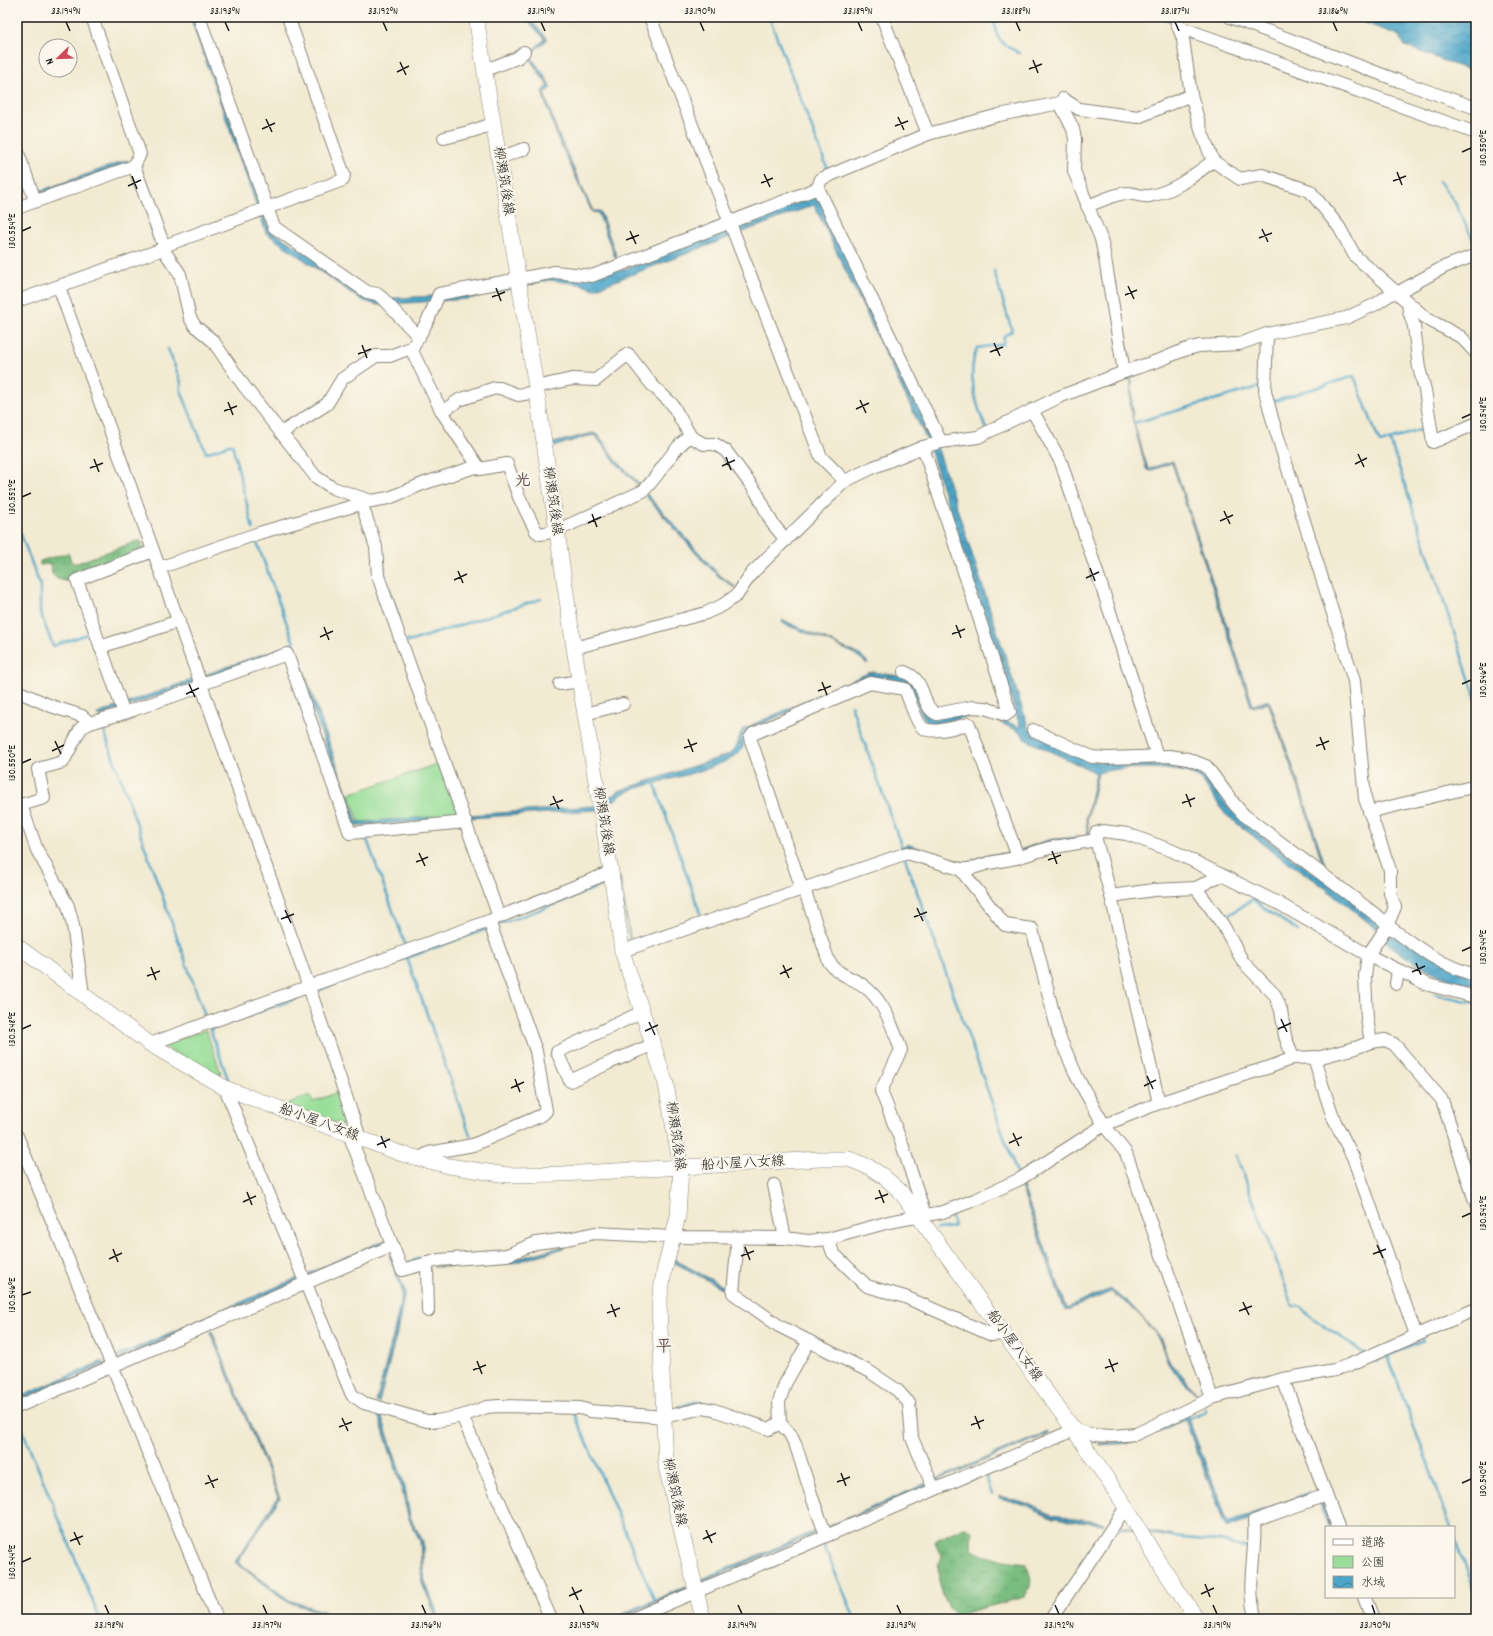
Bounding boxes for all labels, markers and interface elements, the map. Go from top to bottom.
text: 33.194°N [51,5,81,19]
text: 33.193°N [210,5,240,19]
text: 33.192°N [368,5,398,19]
text: 33.191°N [527,5,555,19]
text: 33.190°N [685,5,716,19]
text: 33.189°N [843,5,873,19]
text: 33.188°N [1002,5,1031,19]
text: 33.187°N [1161,5,1189,19]
text: 33.186°N [1318,5,1348,19]
north arrow [38,38,78,78]
text: N [42,55,59,67]
text: 130.550°E [1477,129,1491,166]
street label: 柳瀬筑後線 [488,145,518,217]
text: 130.554°E [6,213,20,248]
text: 130.548°E [1477,396,1491,431]
street label: 柳瀬筑後線 [537,465,567,537]
district label: 光 [515,470,531,493]
text: 130.552°E [6,479,20,515]
text: 130.546°E [1477,662,1491,698]
text: 130.550°E [6,744,20,781]
street label: 柳瀬筑後線 [588,785,618,857]
text: 130.544°E [1477,929,1491,964]
text: 130.548°E [6,1011,20,1046]
street label: 船小屋八女線 [276,1099,362,1147]
street label: 柳瀬筑後線 [660,1100,690,1172]
street label: 船小屋八女線 [701,1152,785,1176]
text: 130.542°E [1477,1195,1491,1230]
text: 130.546°E [6,1277,20,1313]
street label: 船小屋八女線 [981,1306,1047,1386]
district label: 平 [656,1336,672,1359]
street label: 柳瀬筑後線 [657,1456,691,1528]
text: 130.540°E [1477,1461,1491,1497]
legend [1325,1526,1455,1598]
text: 道路 [1361,1535,1385,1552]
text: 130.544°E [6,1544,20,1579]
text: 公園 [1361,1555,1385,1572]
text: 水域 [1361,1575,1385,1592]
text: 33.198°N [94,1619,124,1633]
text: 33.197°N [252,1619,282,1633]
text: 33.196°N [411,1619,441,1633]
text: 33.195°N [569,1619,599,1633]
text: 33.194°N [727,1619,757,1633]
text: 33.193°N [886,1619,916,1633]
text: 33.192°N [1044,1619,1074,1633]
text: 33.191°N [1203,1619,1231,1633]
text: 33.190°N [1360,1619,1391,1633]

